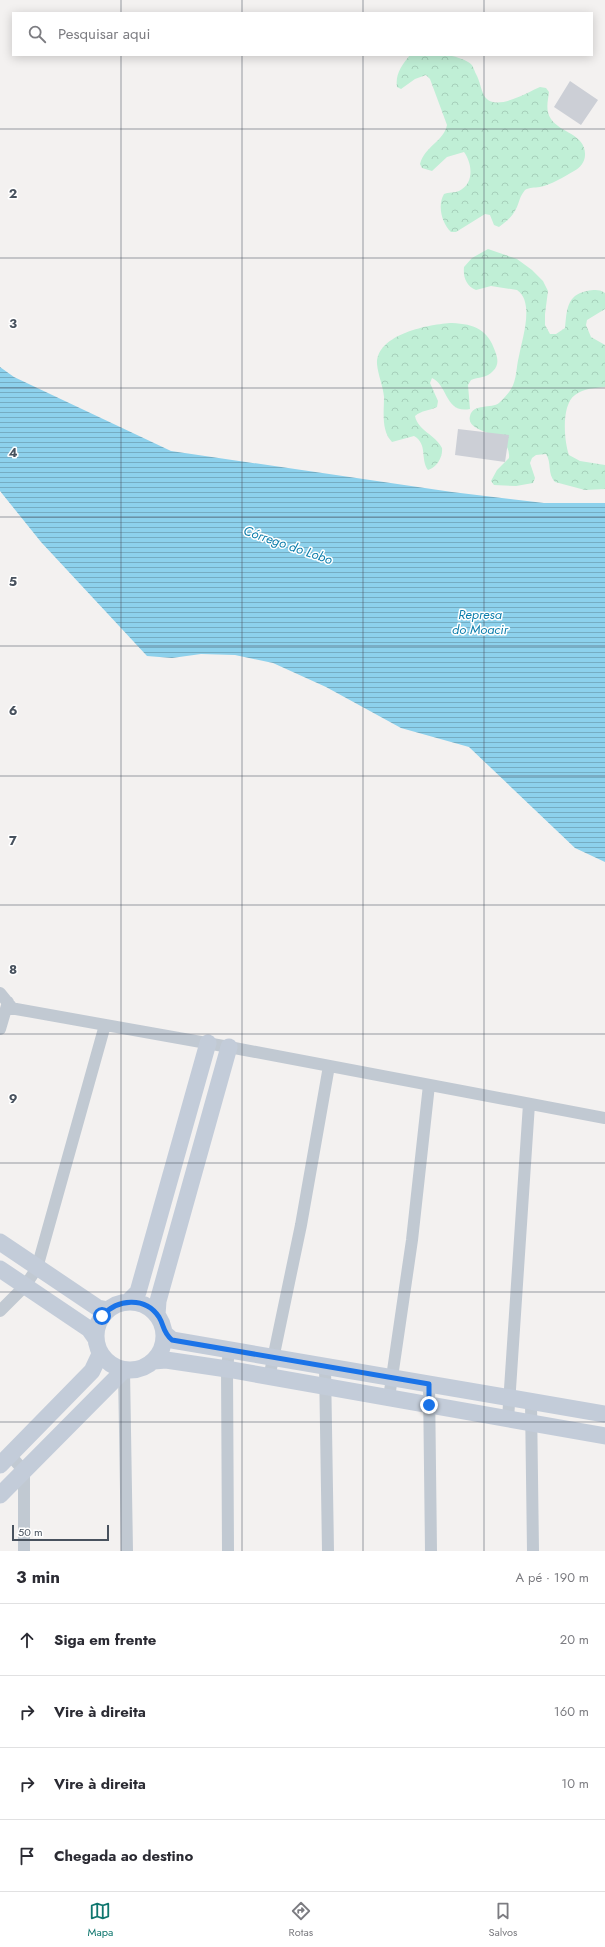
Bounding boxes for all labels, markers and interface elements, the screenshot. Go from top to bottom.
search box [12,12,593,56]
icon: search [26,23,48,45]
text: Pesquisar aqui [58,23,150,45]
text: 2 [9,184,17,203]
text: 3 [9,314,17,333]
text: 4 [8,443,18,462]
water label: Córrego do Lobo [241,521,335,569]
text: 5 [9,572,17,591]
water label: Represa do Moacir [452,605,509,639]
text: 6 [9,701,18,720]
text: 7 [9,831,17,850]
text: 8 [9,960,17,979]
text: 9 [9,1089,18,1108]
route start [93,1307,111,1325]
route end [420,1396,438,1414]
scale bar [12,1523,109,1542]
text: 50 m [18,1524,43,1540]
text: 3 min [16,1565,60,1589]
text: A pé · 190 m [516,1568,589,1587]
icon: ahead [16,1629,38,1651]
text: Siga em frente [54,1629,156,1651]
text: 20 m [560,1630,589,1649]
icon: right [16,1701,38,1723]
text: Vire à direita [54,1701,146,1723]
text: 160 m [554,1702,589,1721]
icon: right [16,1773,38,1795]
text: Vire à direita [54,1773,146,1795]
text: 10 m [561,1774,589,1793]
icon: arrive [16,1845,38,1867]
text: Chegada ao destino [54,1845,193,1867]
tab: Mapa [88,1900,113,1940]
tab: Rotas [289,1900,313,1940]
tab: Salvos [488,1900,517,1940]

